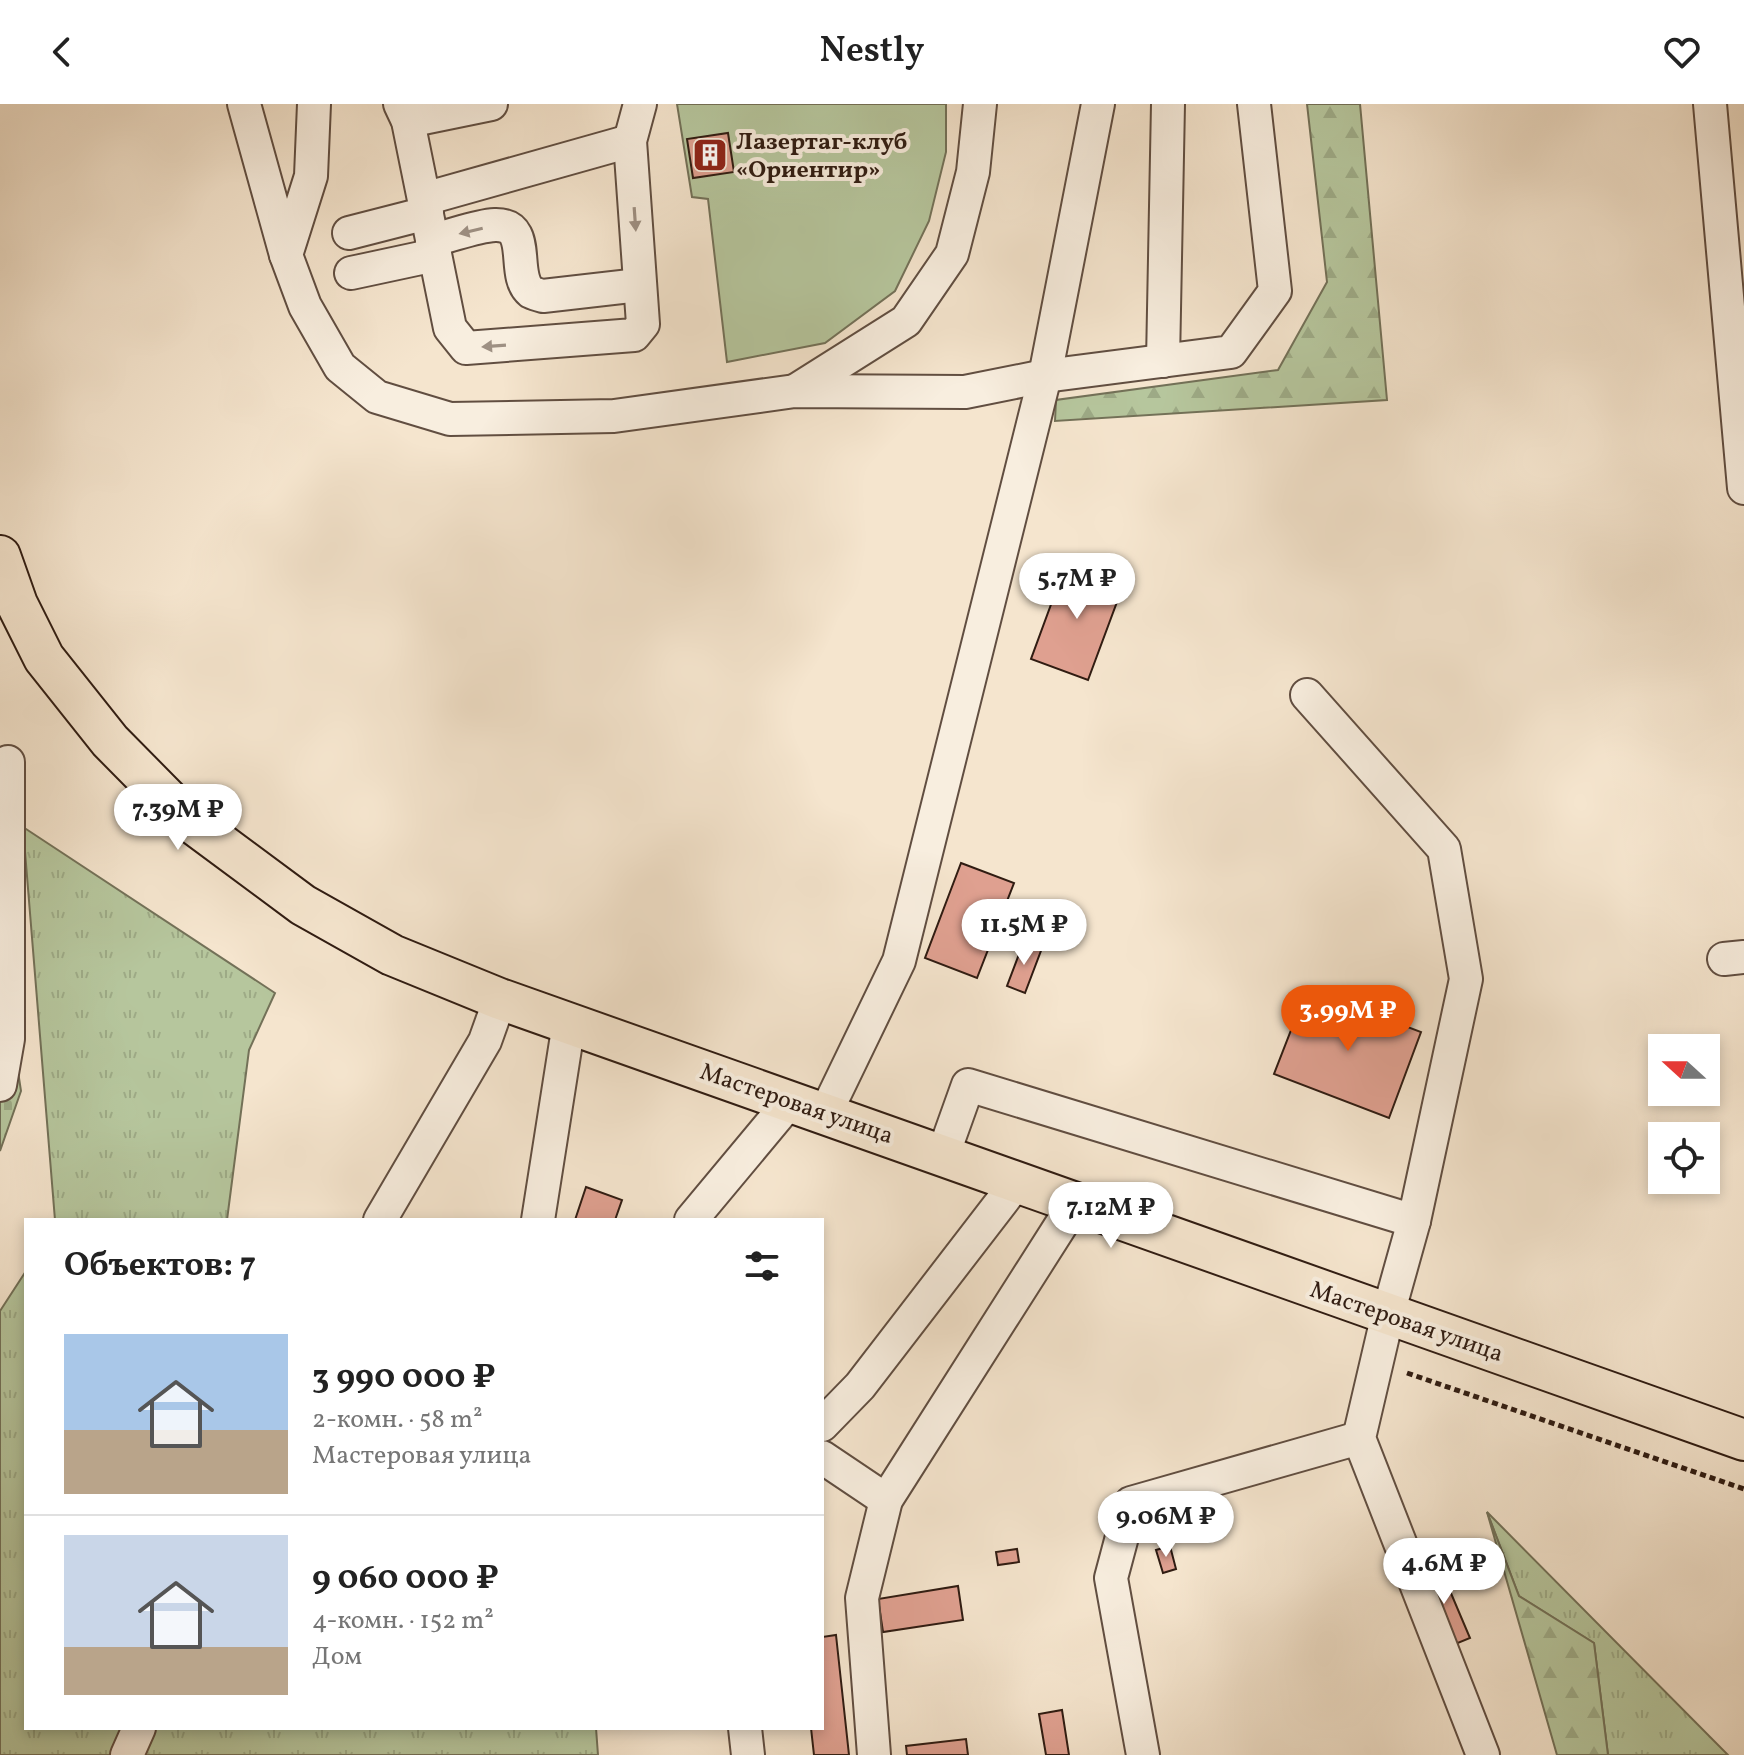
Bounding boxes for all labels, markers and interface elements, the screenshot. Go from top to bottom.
text: Nestly [820,27,924,77]
icon: back [40,30,84,74]
icon: heart [1660,30,1704,74]
place label: Лазертаг-клуб «Ориентир» [736,126,907,188]
building icon: Лазертаг-клуб «Ориентир» [691,136,729,174]
one-way arrow [629,207,642,232]
one-way arrow [459,225,484,238]
one-way arrow [481,340,506,353]
pin: 5.7M ₽ [1012,553,1142,621]
text: 5.7M ₽ [1037,561,1117,597]
pin: 7.39M ₽ [104,784,252,852]
text: 7.39M ₽ [132,792,224,828]
pin: 11.5M ₽ [950,899,1098,967]
text: 11.5M ₽ [980,907,1068,943]
pin: 3.99M ₽ [1274,985,1422,1053]
text: 3.99M ₽ [1299,993,1397,1029]
north arrow [1648,1034,1720,1106]
map controls [1648,1034,1720,1194]
street label: Мастеровая улица [695,1056,898,1154]
button: locate [1648,1122,1720,1194]
pin: 7.12M ₽ [1037,1182,1185,1250]
text: 7.12M ₽ [1066,1190,1156,1226]
text: Объектов: 7 [64,1243,256,1290]
icon: filters [740,1244,784,1288]
street label: Мастеровая улица [1305,1274,1508,1372]
text: 3 990 000 ₽ [312,1355,496,1402]
icon: home [128,1366,224,1462]
text: 2-комн. · 58 m² [312,1402,483,1438]
text: Мастеровая улица [312,1438,531,1474]
pin: 9.06M ₽ [1092,1491,1240,1559]
text: 9.06M ₽ [1116,1499,1216,1535]
pin: 4.6M ₽ [1379,1538,1509,1606]
text: 4.6M ₽ [1401,1546,1487,1582]
text: 9 060 000 ₽ [312,1556,499,1603]
icon: home [128,1567,224,1663]
text: 4-комн. · 152 m² [312,1603,494,1639]
text: Дом [312,1639,362,1675]

